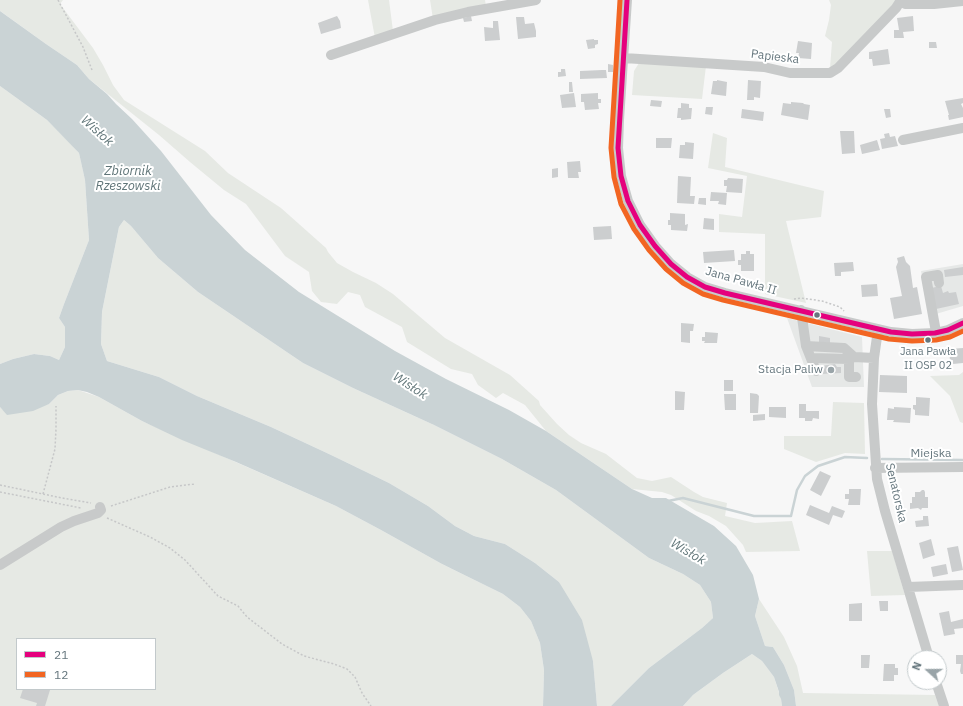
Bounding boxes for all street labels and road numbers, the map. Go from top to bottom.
street label: Papieska [750,47,800,67]
street label: Jana Pawła II [704,264,778,298]
street label: Miejska [911,447,951,461]
street label: Senatorska [882,462,910,524]

